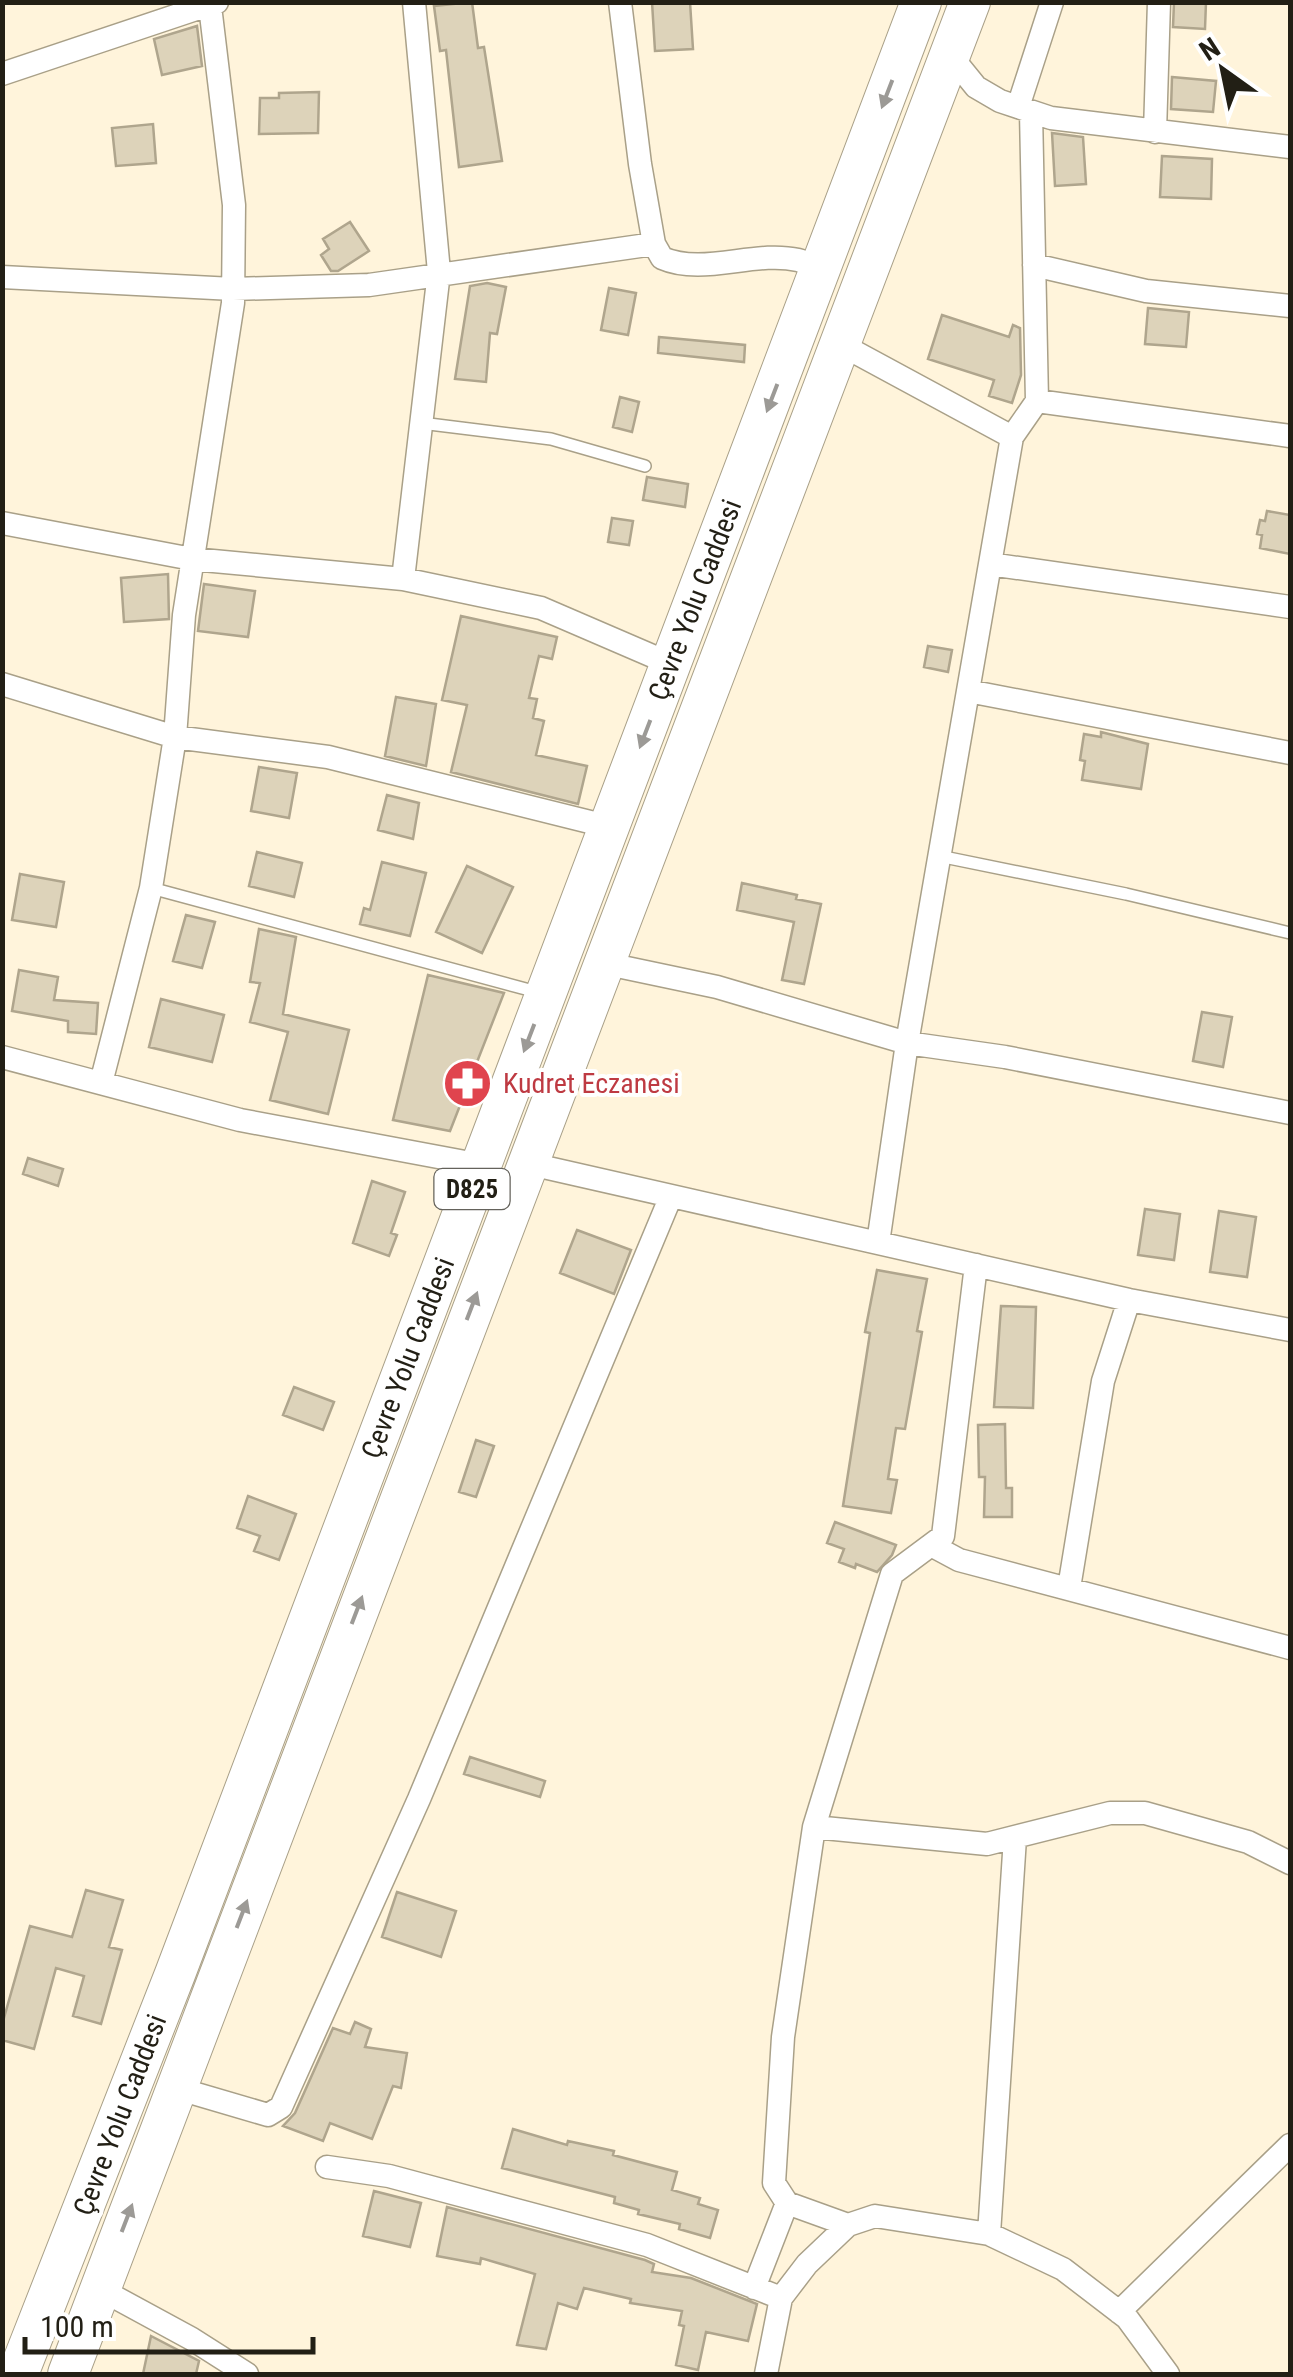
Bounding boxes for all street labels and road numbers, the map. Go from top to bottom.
street label: Çevre Yolu Caddesi [642,495,748,705]
road number: D825 [434,1169,510,1209]
street label: Çevre Yolu Caddesi [355,1253,461,1463]
street label: Çevre Yolu Caddesi [67,2010,173,2220]

